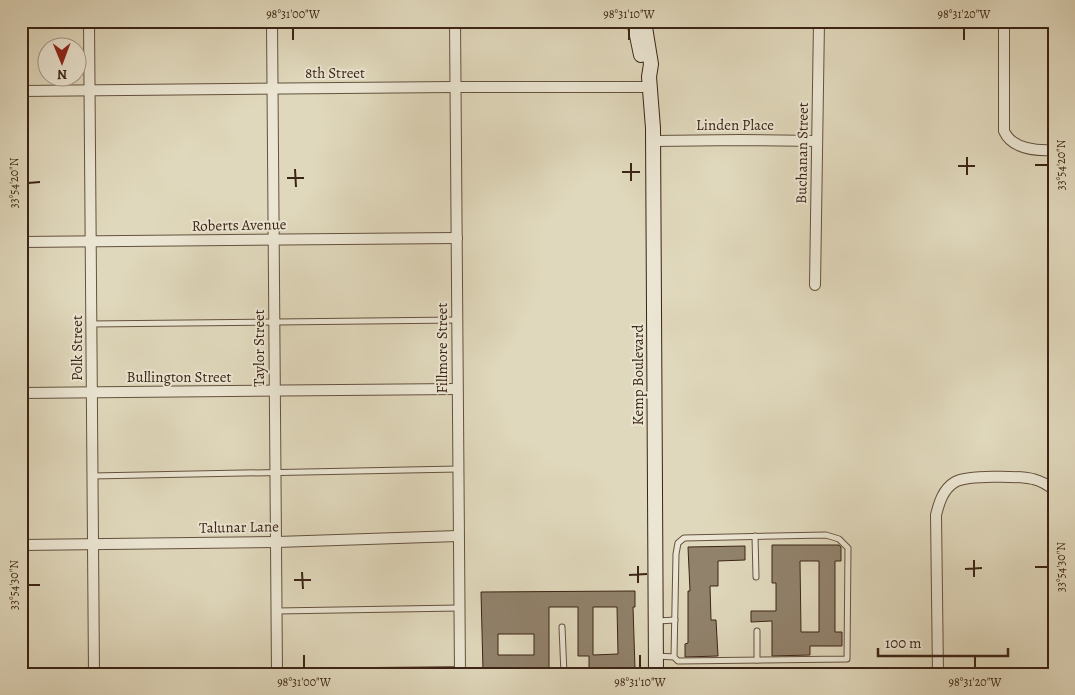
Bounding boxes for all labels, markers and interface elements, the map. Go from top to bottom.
text: 98°31'00"W [266,6,321,22]
text: 98°31'10"W [603,6,656,22]
text: 98°31'20"W [938,6,991,22]
north arrow [38,38,88,88]
street label: 8th Street [305,63,365,83]
text: N [57,65,67,84]
street label: Buchanan Street [791,102,813,204]
street label: Linden Place [696,115,774,135]
text: 33°54'20"N [1053,139,1069,190]
text: 33°54'20"N [6,157,22,208]
street label: Roberts Avenue [191,214,287,236]
street label: Fillmore Street [432,302,452,394]
street label: Taylor Street [249,309,269,387]
street label: Polk Street [67,315,87,381]
street label: Kemp Boulevard [628,324,648,425]
street label: Bullington Street [127,367,231,387]
street label: Talunar Lane [199,516,279,538]
text: 33°54'30"N [1053,542,1069,592]
text: 33°54'30"N [6,560,22,610]
scale bar [878,625,1008,657]
text: 100 m [885,633,922,653]
text: 98°31'00"W [277,674,332,690]
text: 98°31'10"W [614,674,667,690]
text: 98°31'20"W [949,674,1002,690]

